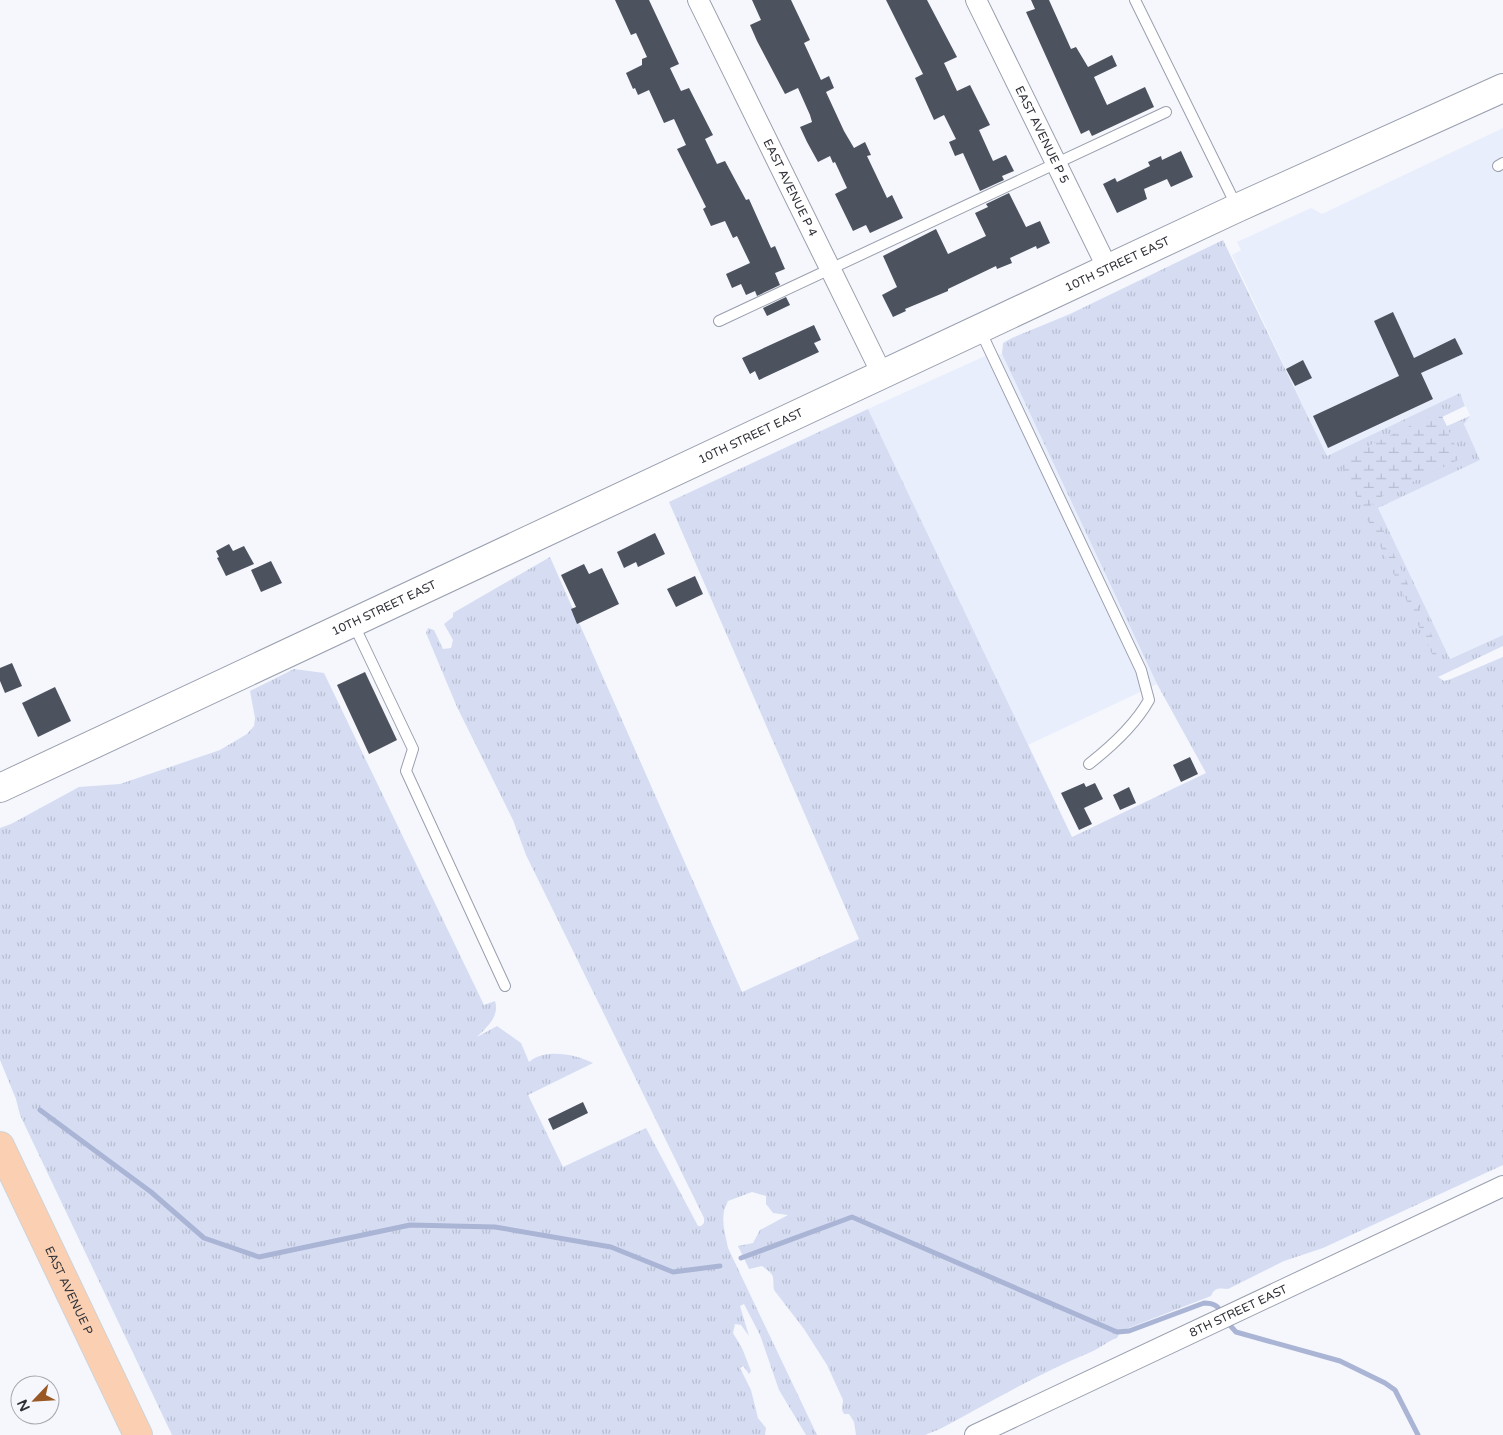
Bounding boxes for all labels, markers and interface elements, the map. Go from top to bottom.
street label: EAST AVENUE P 5 [1012,84,1072,186]
street label: EAST AVENUE P 4 [760,137,820,239]
street label: 10TH STREET EAST [1063,233,1172,295]
street label: 10TH STREET EAST [696,405,806,467]
street label: 10TH STREET EAST [329,577,439,639]
street label: EAST AVENUE P [42,1244,96,1337]
street label: 8TH STREET EAST [1187,1282,1290,1340]
north arrow [10,1375,60,1425]
text: N [14,1397,34,1414]

